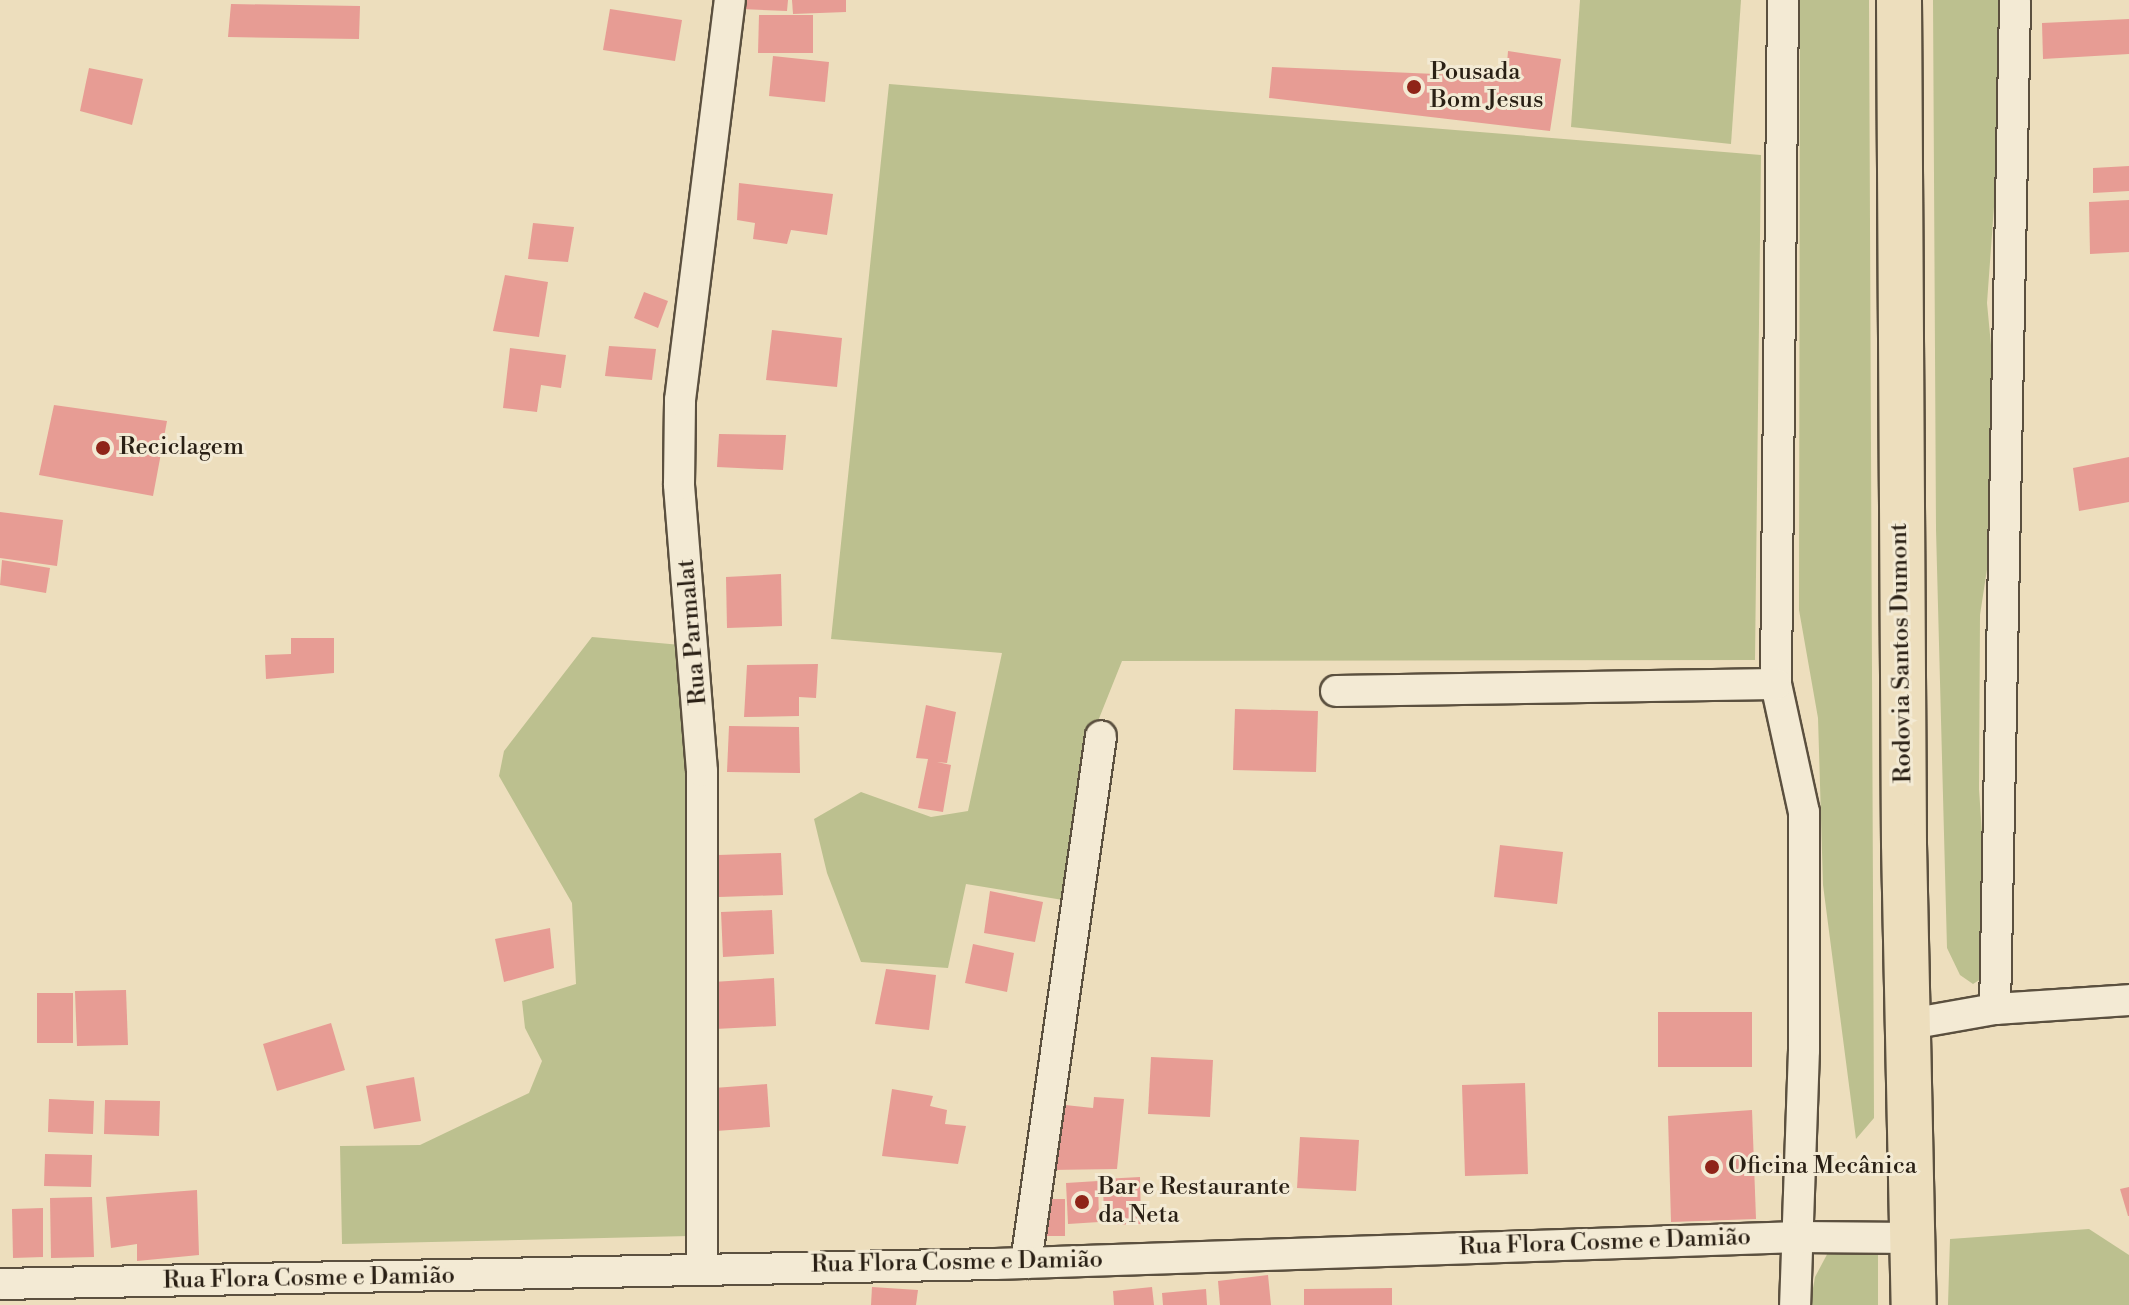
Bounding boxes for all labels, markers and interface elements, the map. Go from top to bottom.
place label: Pousada Bom Jesus [1430,59,1543,115]
marker: Pousada Bom Jesus [1405,78,1423,96]
place label: Reciclagem [119,434,244,462]
marker: Reciclagem [94,439,112,457]
street label: Rodovia Santos Dumont [1885,523,1919,783]
street label: Rua Parmalat [672,558,714,706]
place label: Oficina Mecânica [1728,1153,1917,1181]
marker: Oficina Mecânica [1703,1158,1721,1176]
place label: Bar e Restaurante da Neta [1098,1174,1290,1230]
marker: Bar e Restaurante da Neta [1073,1193,1091,1211]
street label: Rua Flora Cosme e Damião [1459,1224,1751,1262]
street label: Rua Flora Cosme e Damião [811,1246,1103,1280]
street label: Rua Flora Cosme e Damião [163,1262,455,1296]

